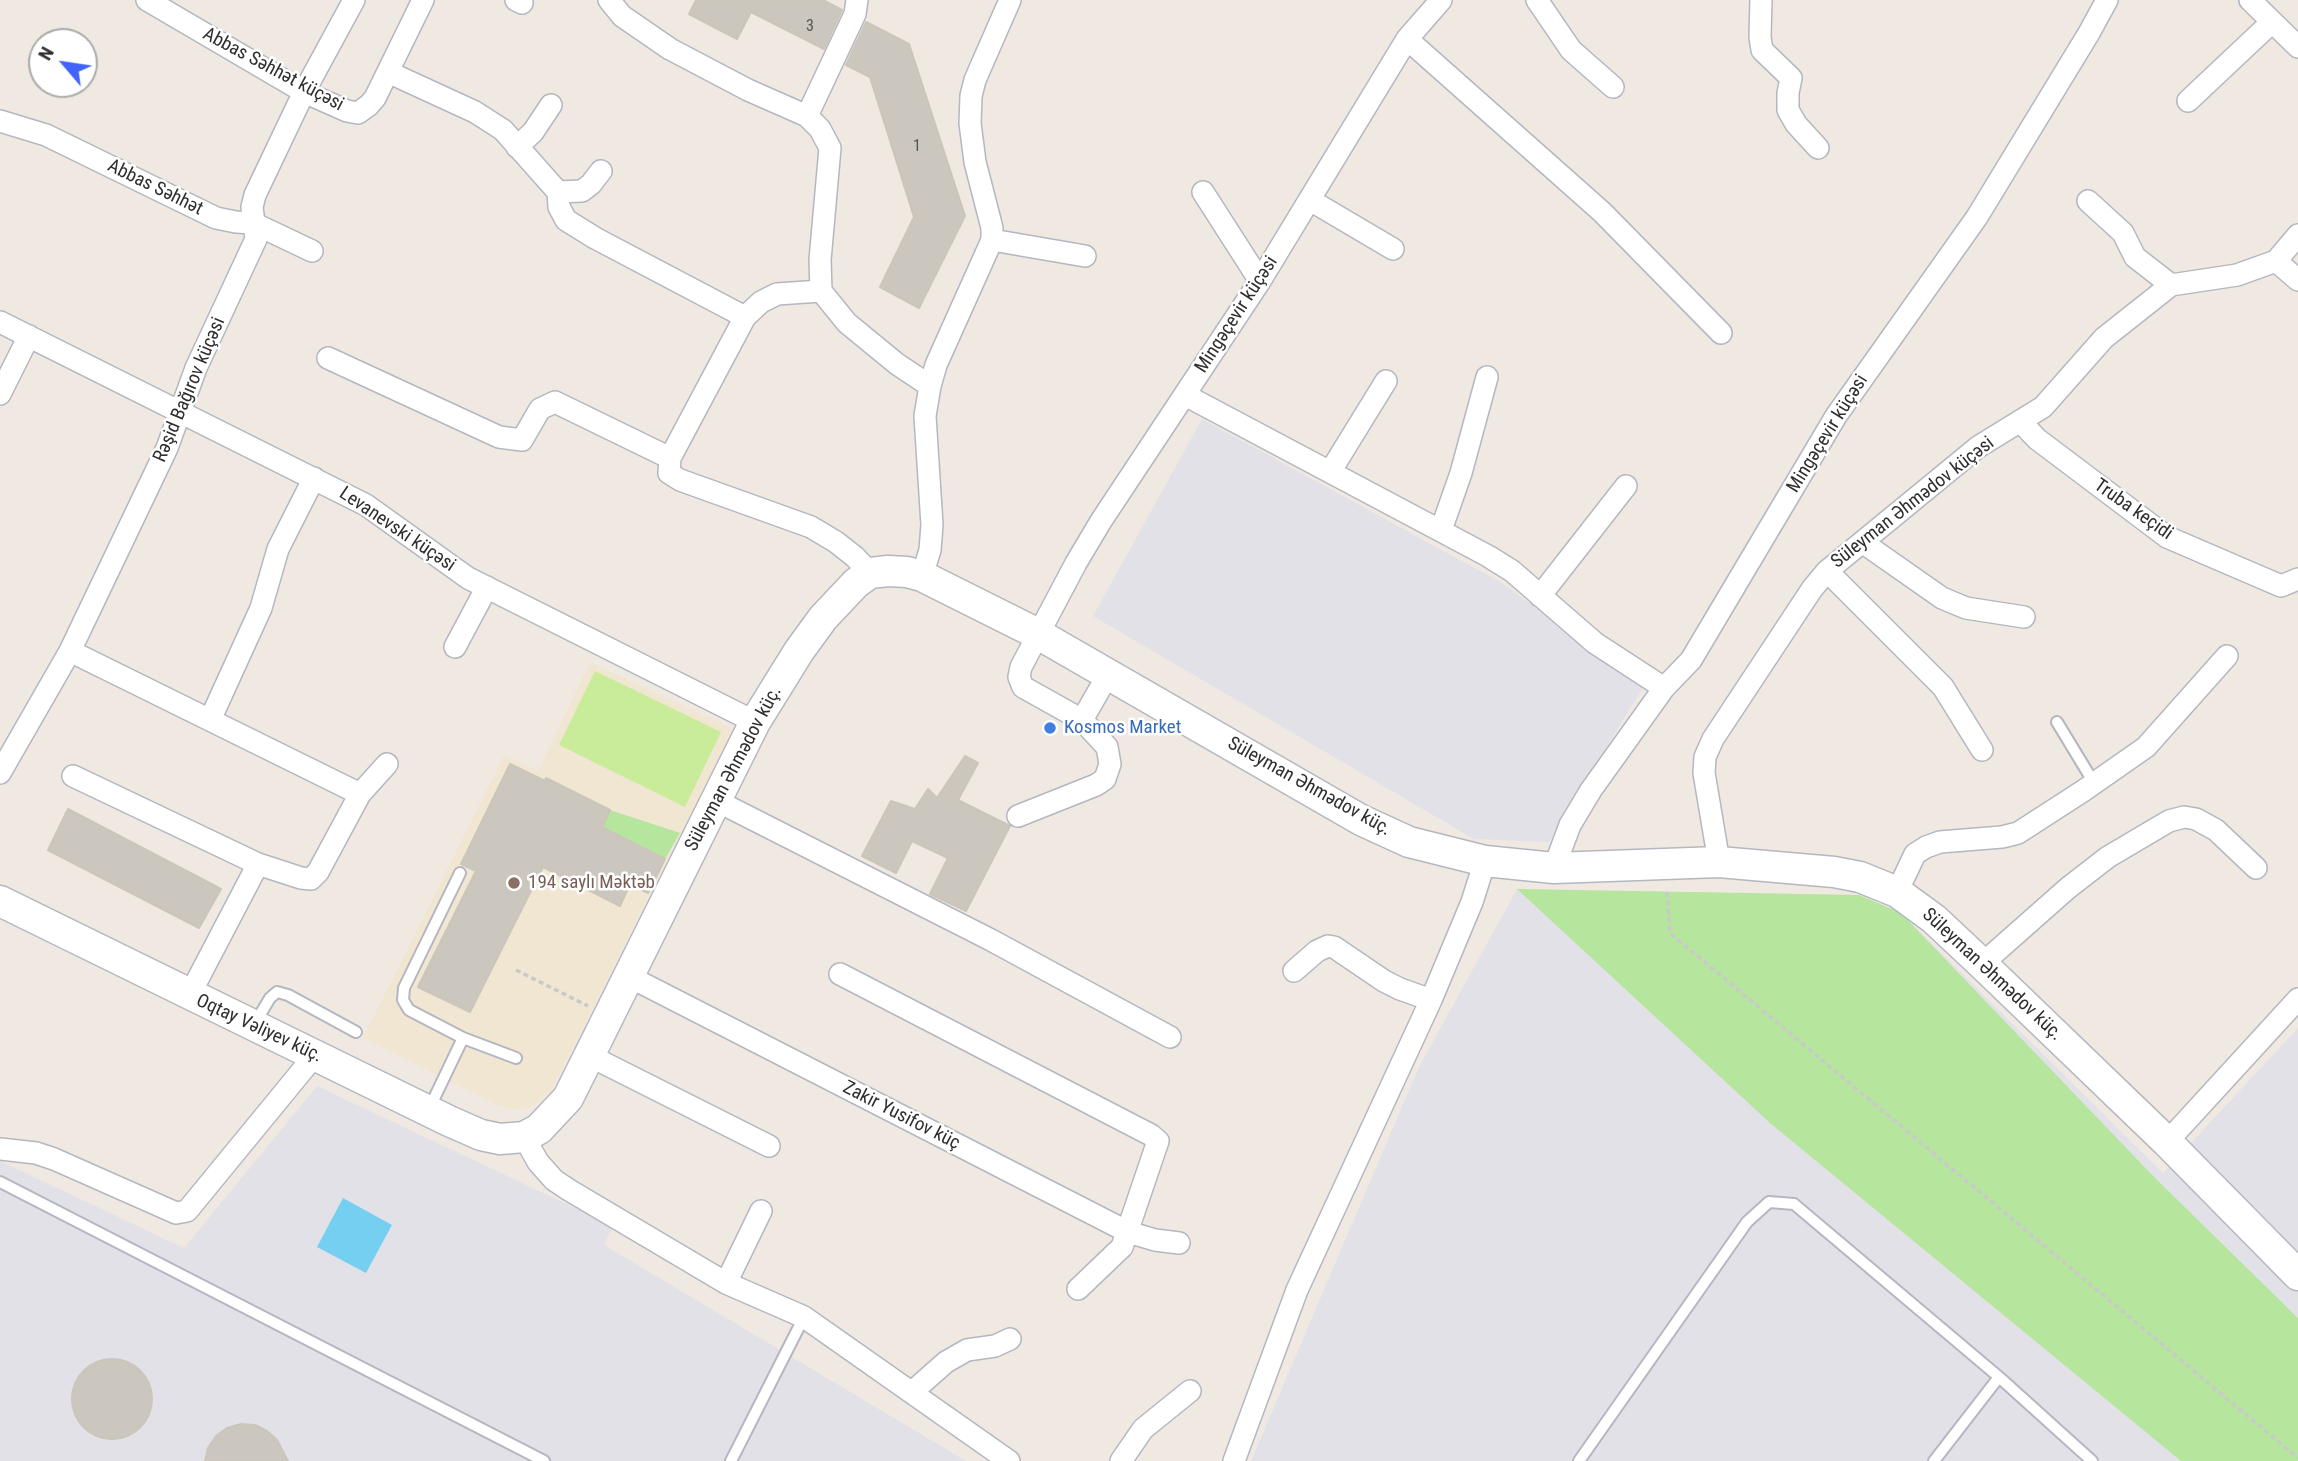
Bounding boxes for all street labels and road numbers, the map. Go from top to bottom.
street label: Abbas Səhhət küçəsi [199,23,347,117]
street label: Abbas Səhhət [104,155,206,221]
street label: Mingəçevir küçəsi [1191,252,1283,378]
street label: Rəşid Bağırov küçəsi [149,314,231,466]
street label: Mingəçevir küçəsi [1783,371,1873,497]
street label: Süleyman Əhmədov küçəsi [1827,432,1999,574]
street label: Truba keçidi [2089,475,2177,545]
street label: Levanevski küçəsi [335,483,459,577]
street label: Süleyman Əhmədov küç. [681,683,787,855]
street label: Süleyman Əhmədov küç. [1223,733,1395,841]
street label: Süleyman Əhmədov küç. [1917,904,2067,1046]
street label: Oqtay Vəliyev küç. [192,990,326,1068]
street label: Zakir Yusifov küç [839,1077,963,1155]

